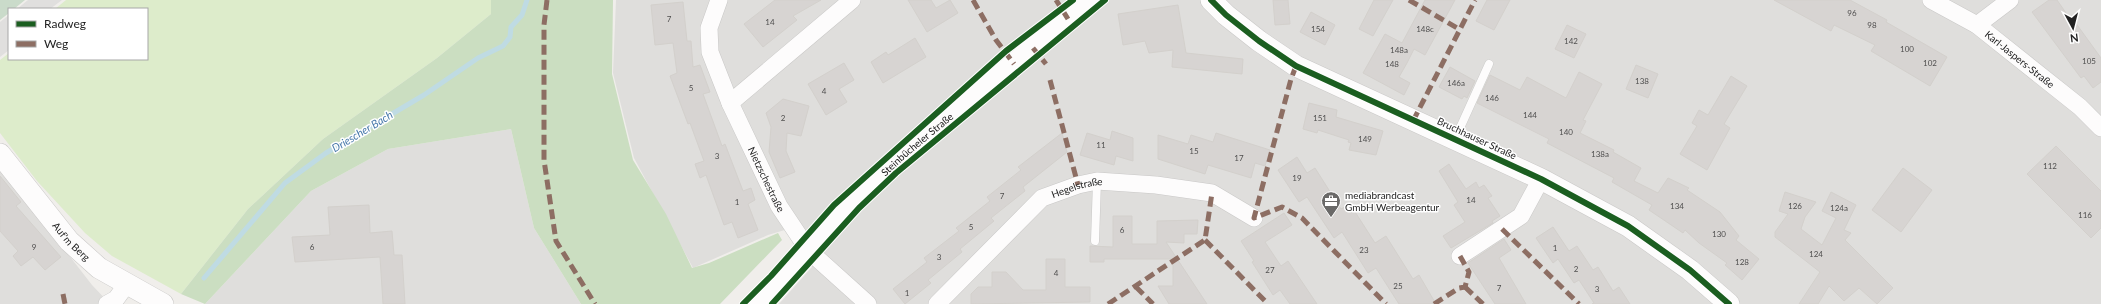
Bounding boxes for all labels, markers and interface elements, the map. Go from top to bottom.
legend [8,8,148,60]
house number: 96 [1847,8,1857,18]
north arrow [2053,8,2093,48]
house number: 7 [667,14,672,24]
text: Radweg [44,16,86,31]
house number: 14 [765,17,775,27]
house number: 98 [1867,20,1877,30]
house number: 154 [1311,24,1325,34]
house number: 148c [1416,24,1434,34]
street label: Karl-Jaspers-Straße [1983,28,2057,90]
text: N [2069,31,2079,45]
text: Weg [44,36,68,51]
house number: 142 [1564,36,1578,46]
house number: 100 [1900,44,1914,54]
house number: 148a [1390,45,1408,55]
house number: 105 [2082,56,2096,66]
house number: 102 [1923,58,1937,68]
house number: 148 [1385,59,1399,69]
house number: 138 [1635,76,1649,86]
house number: 146a [1447,78,1465,88]
house number: 5 [689,83,694,93]
house number: 4 [822,86,827,96]
house number: 146 [1485,93,1499,103]
water label: Driescher Bach [329,108,395,154]
street label: Steinbücheler Straße [878,110,955,178]
house number: 144 [1523,110,1537,120]
house number: 2 [781,113,786,123]
house number: 151 [1313,113,1327,123]
street label: Bruchhauser Straße [1435,114,1519,162]
house number: 140 [1559,127,1573,137]
house number: 149 [1358,134,1372,144]
house number: 11 [1096,140,1106,150]
street label: Nietzschestraße [746,145,787,214]
house number: 15 [1189,146,1199,156]
house number: 138a [1591,149,1609,159]
house number: 3 [715,151,720,161]
house number: 17 [1234,153,1244,163]
house number: 112 [2043,161,2057,171]
house number: 19 [1292,173,1302,183]
street label: Hegelstraße [1050,175,1103,200]
place label: mediabrandcast GmbH Werbeagentur [1345,189,1440,213]
office icon: mediabrandcast GmbH Werbeagentur [1320,190,1342,218]
house number: 7 [1000,191,1005,201]
house number: 14 [1466,195,1476,205]
house number: 1 [735,197,740,207]
house number: 134 [1670,201,1684,211]
house number: 126 [1788,201,1802,211]
house number: 124a [1830,203,1848,213]
house number: 116 [2078,210,2092,220]
street label: Auf'm Berg [50,220,93,263]
house number: 5 [969,222,974,232]
house number: 6 [1120,225,1125,235]
house number: 130 [1712,229,1726,239]
house number: 9 [32,242,37,252]
house number: 6 [310,242,315,252]
house number: 1 [1553,243,1558,253]
house number: 23 [1359,245,1369,255]
house number: 124 [1809,249,1823,259]
house number: 3 [937,252,942,262]
house number: 128 [1735,257,1749,267]
house number: 2 [1574,264,1579,274]
house number: 27 [1265,265,1275,275]
house number: 4 [1054,268,1059,278]
house number: 25 [1393,281,1403,291]
house number: 7 [1497,283,1502,293]
house number: 3 [1595,284,1600,294]
house number: 1 [905,288,910,298]

